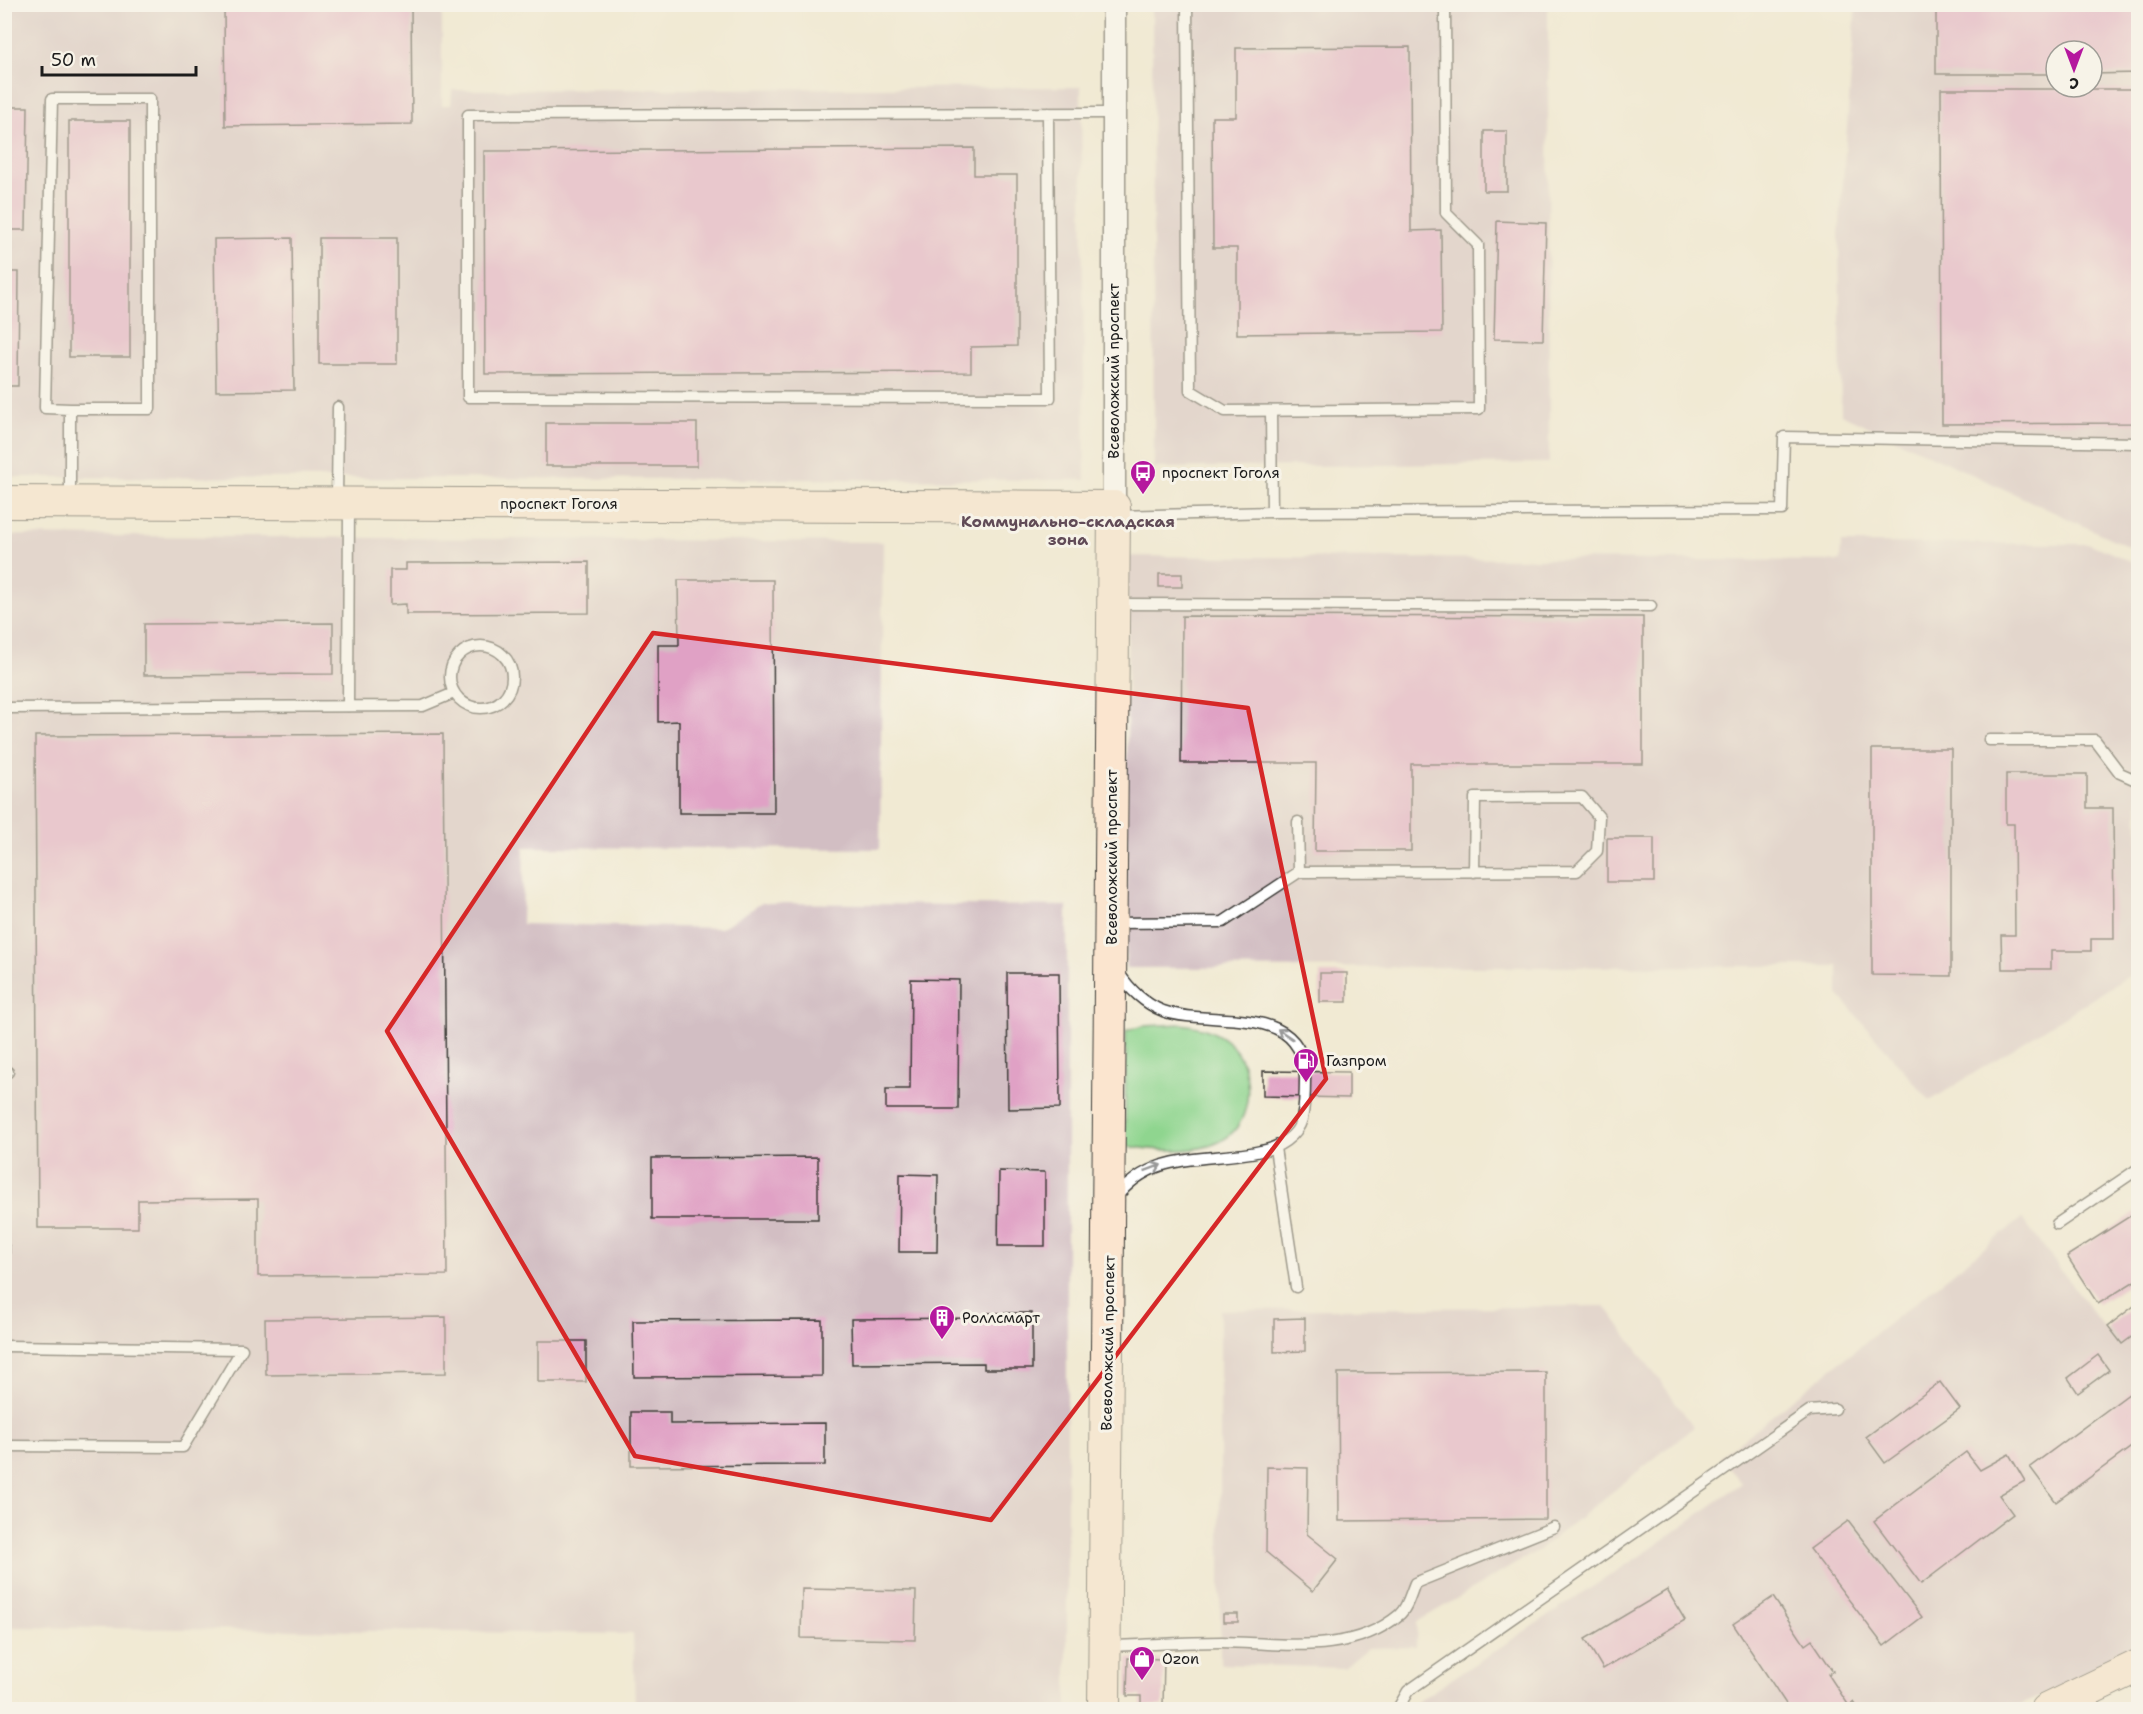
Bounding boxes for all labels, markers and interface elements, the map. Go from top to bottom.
scale bar [42,39,196,77]
north arrow [2044,39,2104,99]
text: 50 m [51,48,96,72]
text: С [2069,73,2079,94]
street label: Всеволожский проспект [1104,283,1124,459]
bus stop icon: проспект Гоголя [1128,458,1158,496]
place label: проспект Гоголя [1162,463,1280,483]
street label: проспект Гоголя [500,494,618,514]
district label: Коммунально-складская зона [961,511,1175,550]
street label: Всеволожский проспект [1102,769,1122,945]
one-way arrow [1276,1028,1293,1041]
fuel station icon: Газпром [1291,1046,1321,1084]
place label: Газпром [1326,1051,1387,1071]
one-way arrow [1143,1161,1162,1172]
street label: Всеволожский проспект [1096,1255,1120,1431]
building icon: Роллсмарт [927,1303,957,1341]
place label: Роллсмарт [962,1308,1040,1328]
shop icon: Ozon [1127,1644,1157,1682]
place label: Ozon [1162,1649,1199,1669]

